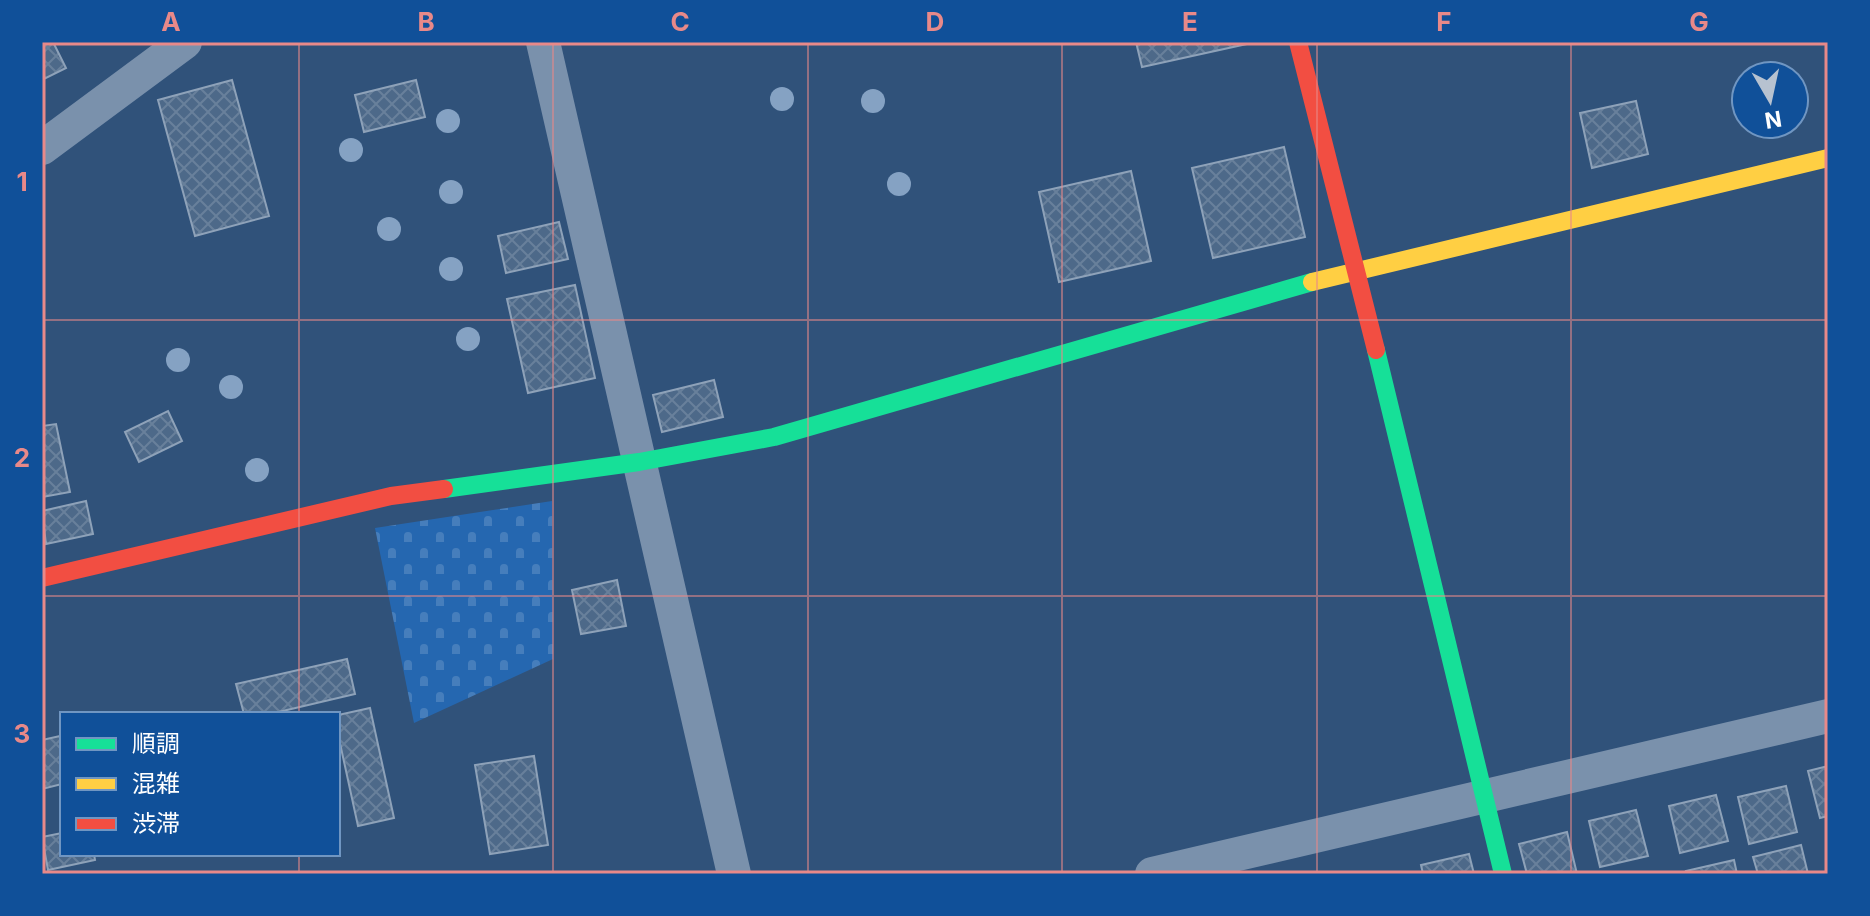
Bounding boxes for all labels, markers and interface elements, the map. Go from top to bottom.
text: A [161,6,181,37]
text: B [417,6,435,37]
text: C [670,6,690,37]
text: D [926,6,944,37]
text: E [1182,6,1198,37]
text: F [1436,6,1452,37]
text: G [1689,6,1709,37]
north arrow [1730,60,1810,140]
text: N [1763,106,1783,134]
text: 1 [16,166,28,197]
text: 2 [14,442,30,473]
legend [60,712,340,856]
text: 3 [14,718,30,749]
text: 順調 [132,729,180,758]
text: 混雑 [132,769,180,798]
text: 渋滞 [132,809,180,838]

